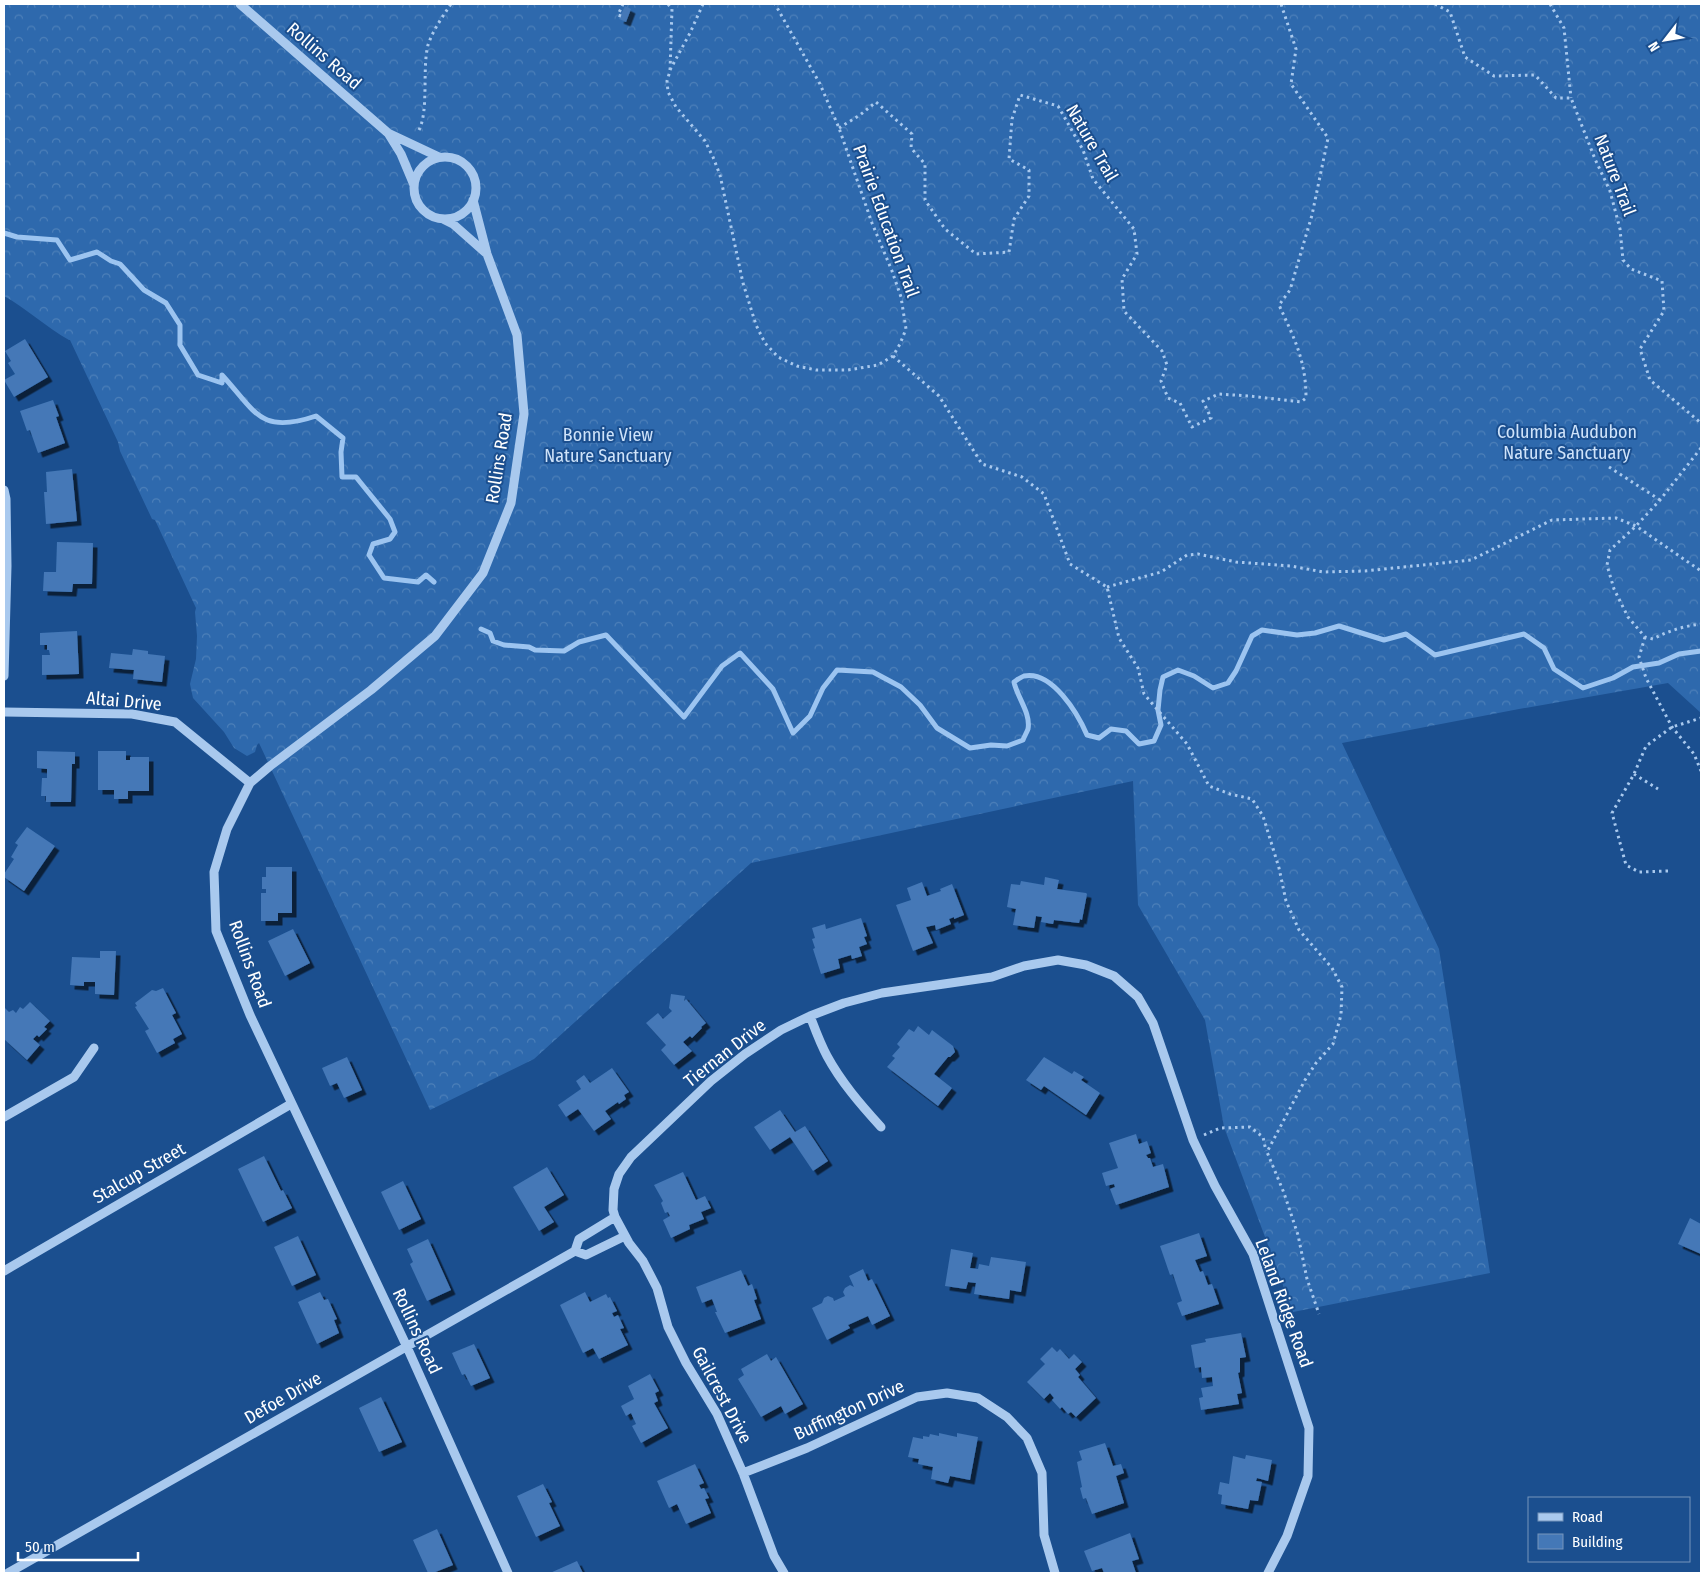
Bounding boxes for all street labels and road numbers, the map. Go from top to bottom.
street label: Rollins Road [282,18,366,94]
street label: Nature Trail [1061,100,1123,186]
street label: Nature Trail [1589,131,1641,219]
street label: Prairie Education Trail [848,142,924,301]
street label: Rollins Road [481,411,517,505]
street label: Altai Drive [85,687,163,715]
street label: Rollins Road [224,917,276,1011]
street label: Tiernan Drive [680,1014,771,1092]
street label: Stalcup Street [89,1138,189,1208]
street label: Leland Ridge Road [1250,1235,1318,1371]
street label: Rollins Road [388,1285,446,1377]
street label: Gailcrest Drive [687,1343,757,1447]
street label: Defoe Drive [241,1367,326,1429]
street label: Buffington Drive [790,1375,908,1445]

